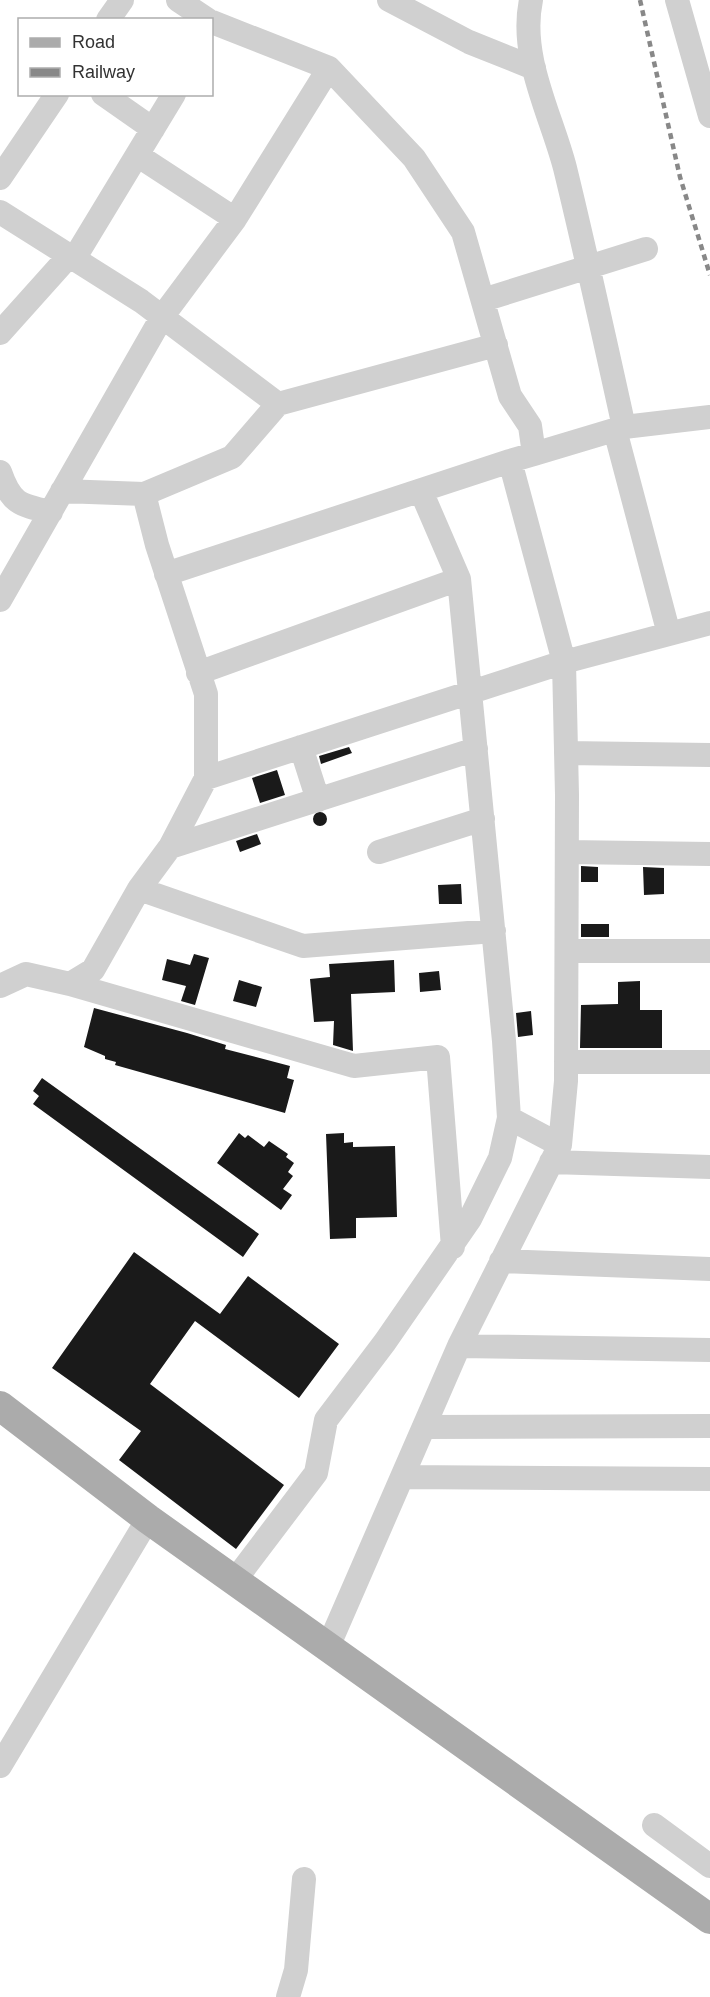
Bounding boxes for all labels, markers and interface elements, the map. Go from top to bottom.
legend [18,18,213,96]
text: Road [72,32,115,52]
text: Railway [72,62,135,82]

